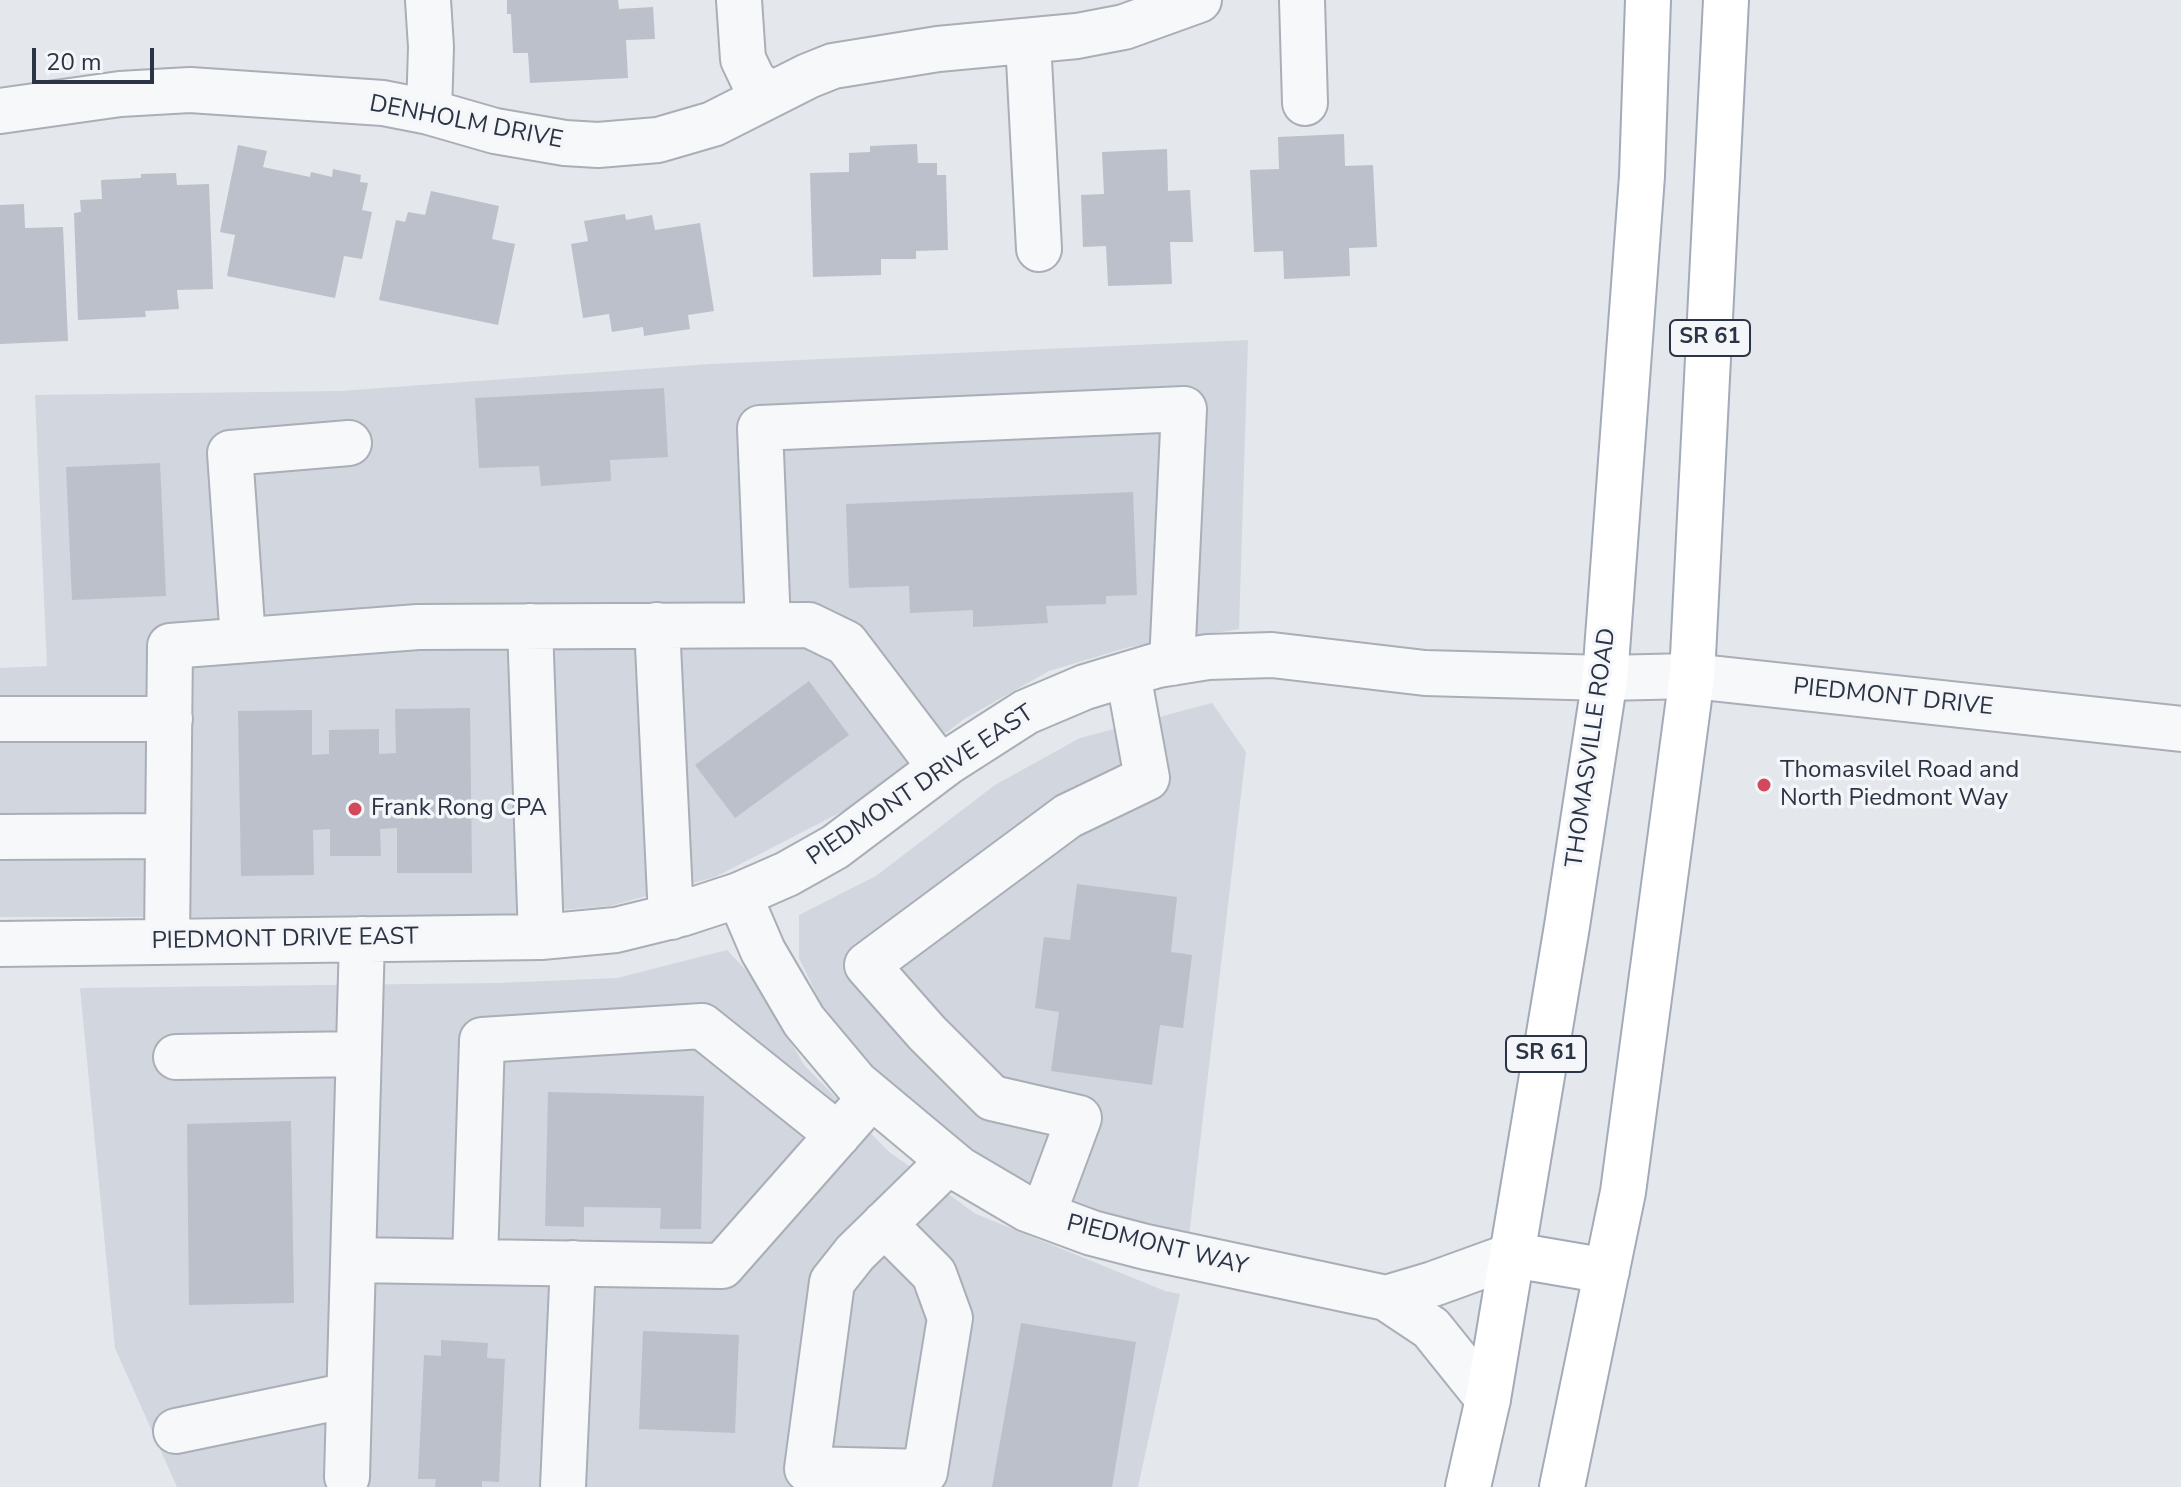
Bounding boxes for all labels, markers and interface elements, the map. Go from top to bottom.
scale bar [36,32,158,82]
text: 20 m [46,46,102,78]
street label: DENHOLM DRIVE [367,90,565,156]
road number: SR 61 [1670,320,1750,356]
street label: THOMASVILLE ROAD [1561,626,1623,870]
street label: PIEDMONT DRIVE [1792,673,1994,723]
street label: PIEDMONT DRIVE EAST [802,699,1040,873]
place label: Thomasvilel Road and North Piedmont Way [1780,757,2019,813]
marker: Thomasvilel Road and North Piedmont Way [1755,776,1773,794]
place label: Frank Rong CPA [371,795,547,823]
marker: Frank Rong CPA [346,800,364,818]
street label: PIEDMONT DRIVE EAST [151,923,419,957]
road number: SR 61 [1506,1036,1586,1072]
street label: PIEDMONT WAY [1063,1210,1251,1282]

